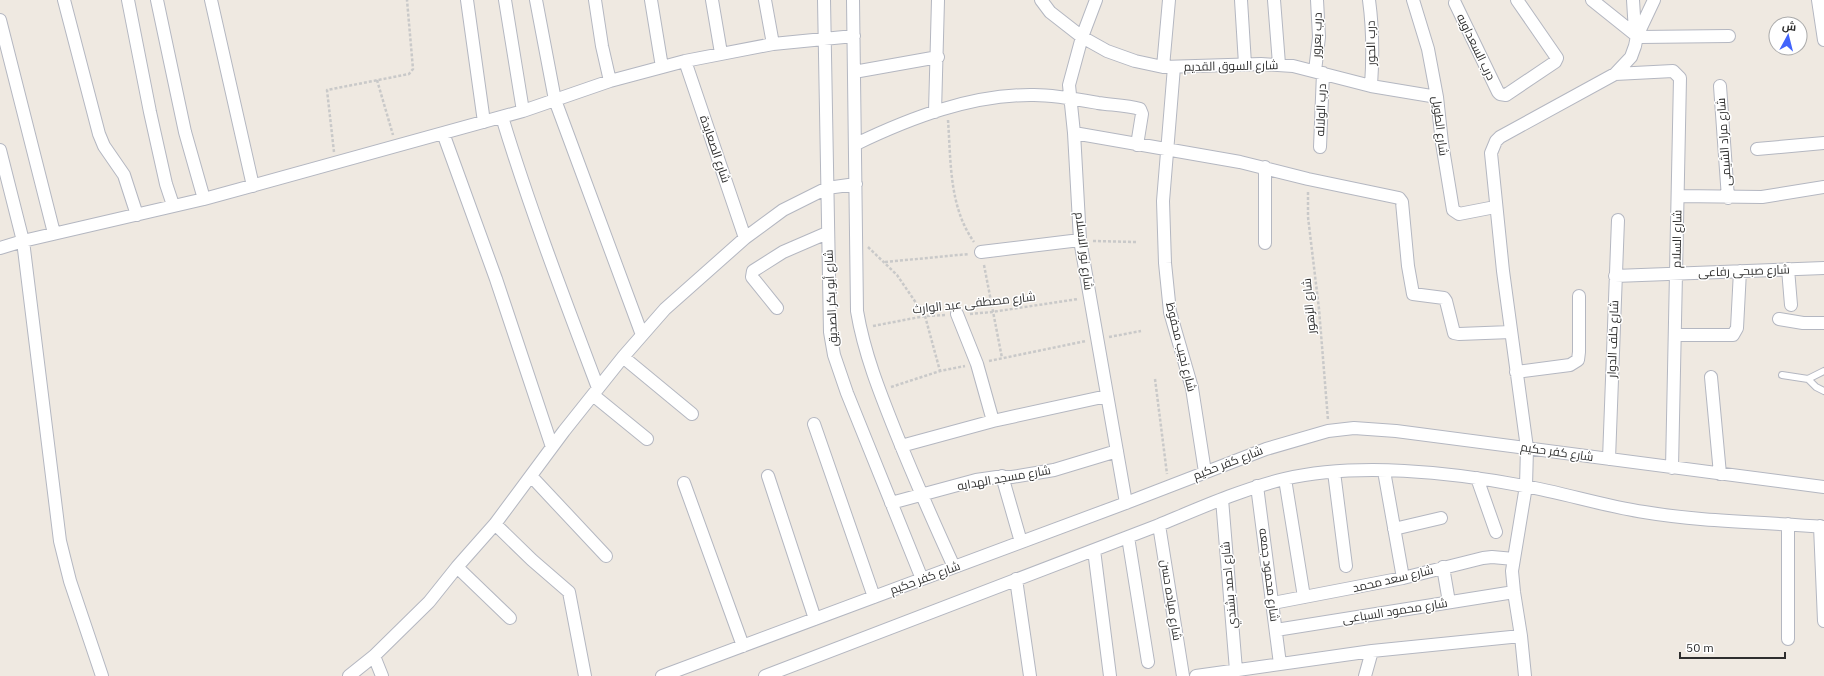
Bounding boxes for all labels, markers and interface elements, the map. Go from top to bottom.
street label: درب السعداويه [1454,11,1499,83]
street label: درب بعرور [1308,12,1325,59]
north arrow [1768,16,1808,56]
text: ش [1781,18,1797,34]
street label: درب الحور [1363,20,1378,67]
street label: شارع السوق القديم [1183,57,1279,75]
street label: درب الولاله [1312,83,1329,137]
street label: شارع الطويل [1428,95,1452,157]
street label: شارع مراد الشيمى [1713,97,1735,187]
street label: شارع الصعايدة [696,113,734,185]
street label: شارع السلام [1668,210,1686,268]
street label: شارع نور الاسلام [1071,211,1097,291]
street label: شارع أبو بكر الصديق [820,249,842,347]
street label: شارع صبحى رفاعى [1698,261,1790,281]
street label: شارع الزهور [1299,277,1319,336]
street label: شارع مصطفى عبد الوارث [912,289,1036,317]
street label: شارع خلف الدوار [1604,300,1622,379]
street label: شارع نجيب محفوظ [1162,301,1200,393]
street label: شارع كفر حكيم [1519,439,1595,465]
street label: شارع كفر حكيم [1191,442,1265,484]
street label: شارع مسجد الهدايه [956,462,1052,494]
street label: شارع محمود جمعه [1255,527,1283,623]
street label: شارع احمد بشندي [1217,540,1243,629]
street label: شارع كفر حكيم [888,558,962,598]
street label: شارع مياده حسن [1157,558,1185,642]
street label: شارع سعد محمد [1351,562,1435,596]
street label: شارع محمود السباعى [1341,595,1449,627]
scale bar [1680,634,1785,660]
text: 50 m [1686,640,1714,655]

